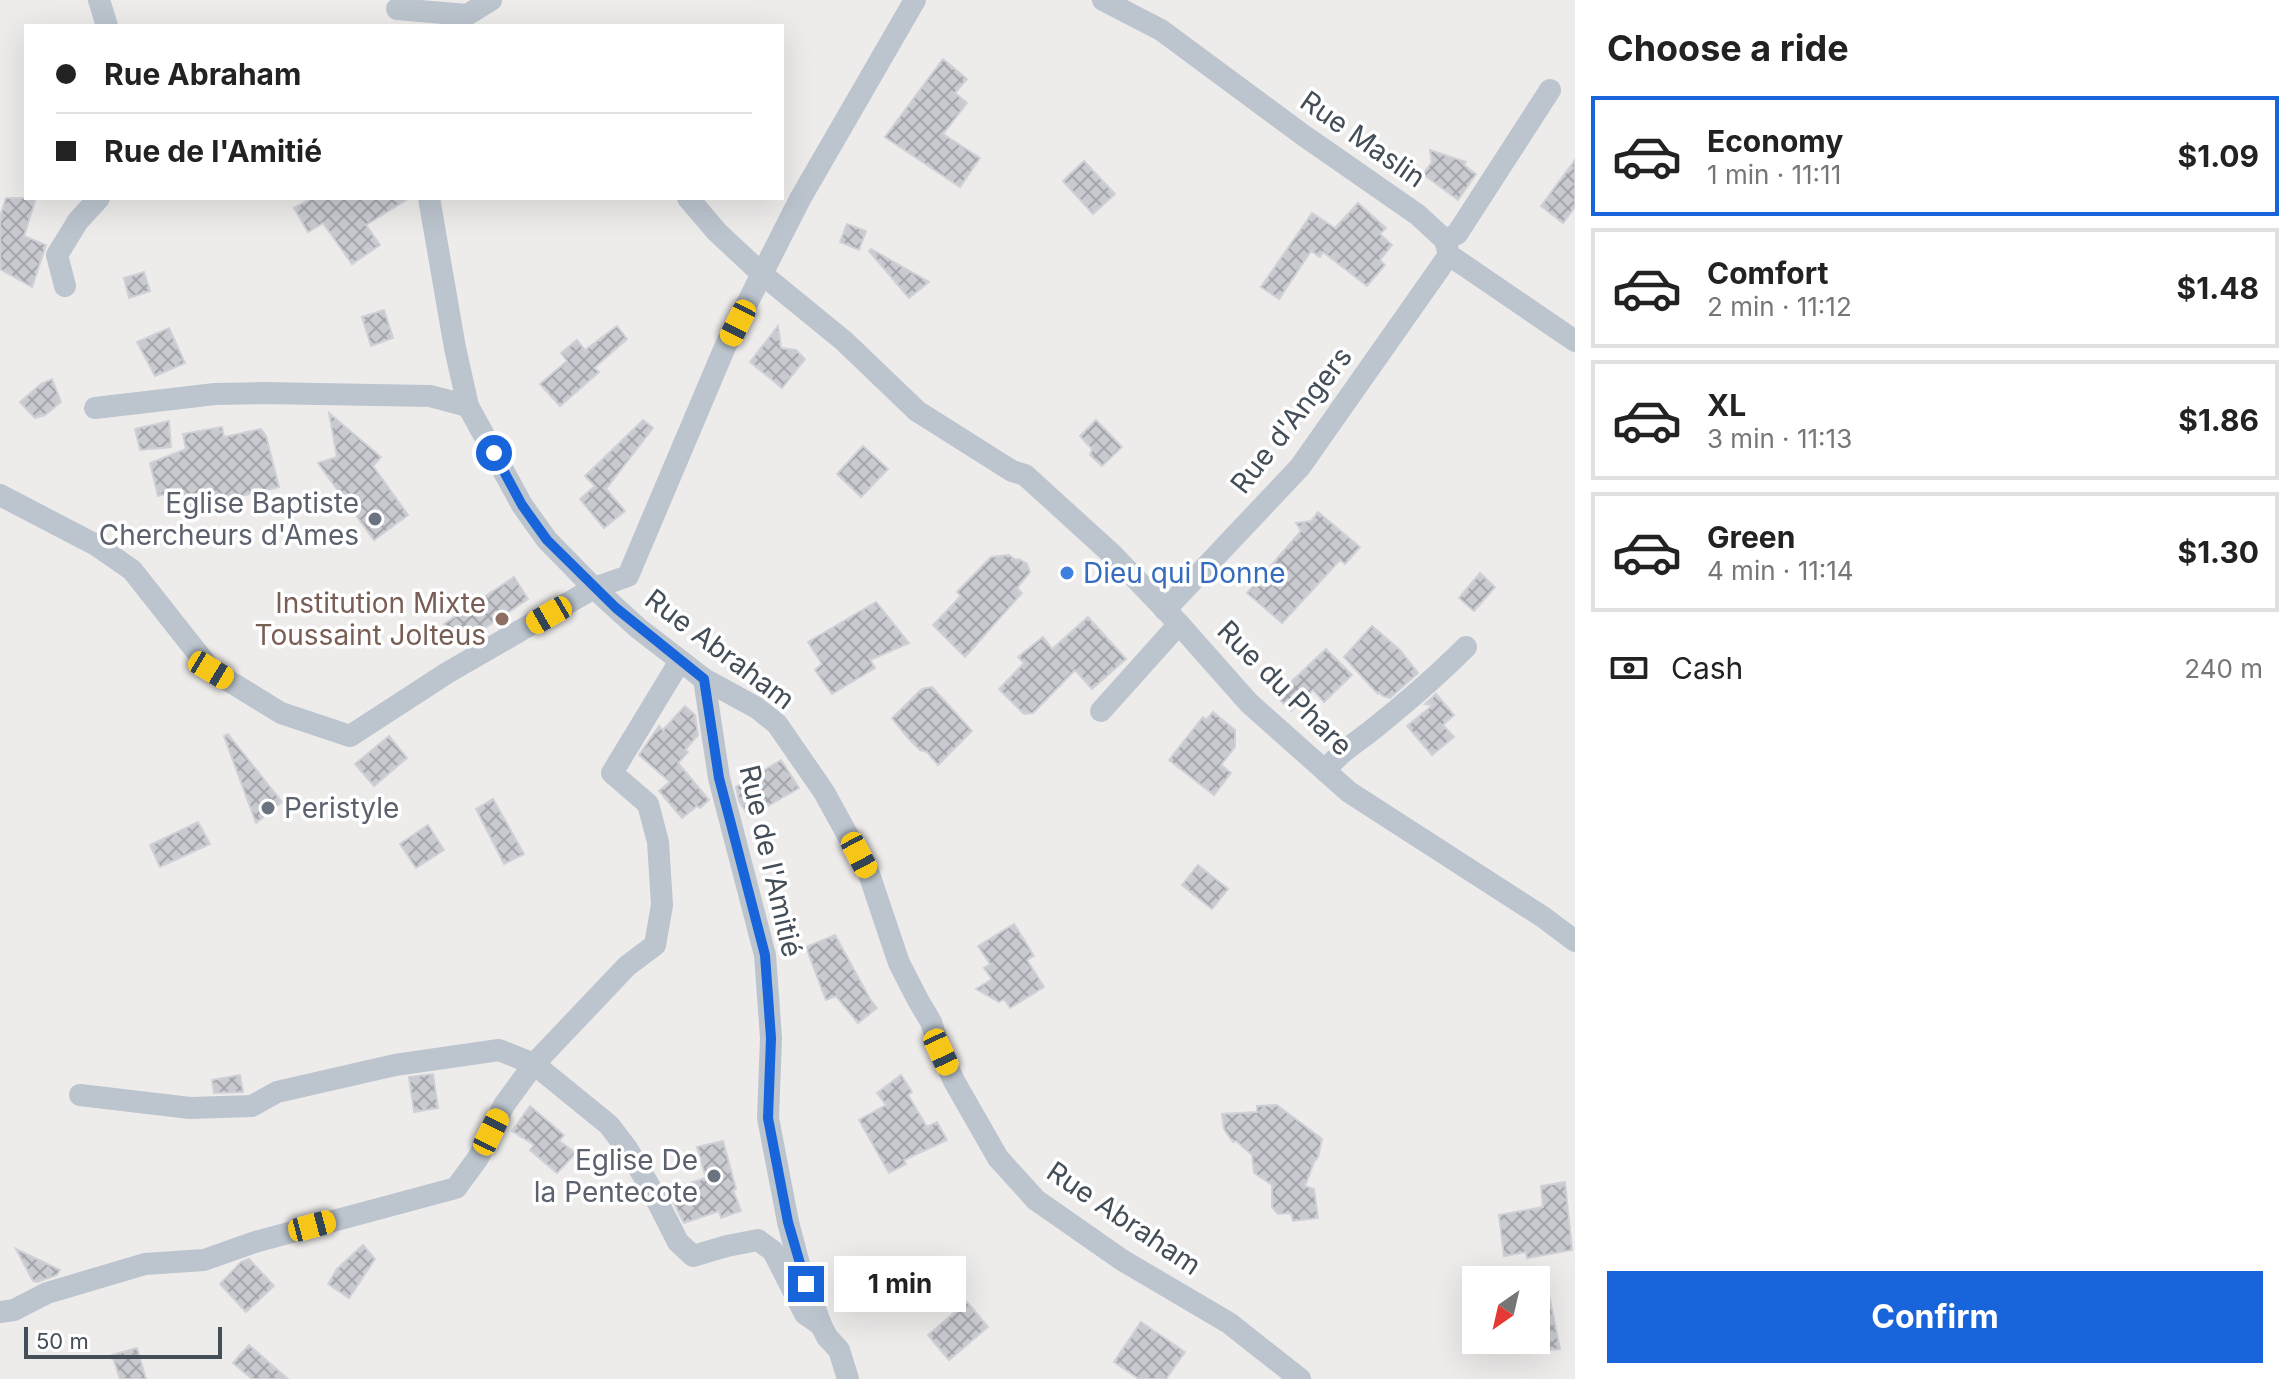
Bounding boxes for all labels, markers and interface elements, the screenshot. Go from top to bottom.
text: Choose a ride [1607,26,1849,70]
text: Rue Abraham [104,56,301,92]
street label: Rue Maslin [1294,84,1432,194]
icon: car [1611,120,1683,192]
text: Economy [1707,123,1843,159]
text: Rue de l'Amitié [104,133,322,169]
text: $1.09 [2178,138,2259,174]
text: 1 min · 11:11 [1707,159,1841,190]
icon: car [1611,252,1683,324]
text: Comfort [1707,255,1828,291]
text: $1.48 [2177,270,2259,306]
text: 2 min · 11:12 [1707,291,1852,322]
car [716,296,760,350]
street label: Rue d'Angers [1223,340,1359,500]
icon: car [1611,384,1683,456]
text: XL [1707,387,1746,423]
text: $1.86 [2178,402,2259,438]
text: 3 min · 11:13 [1707,423,1852,454]
route start [476,435,512,471]
place label: Eglise Baptiste Chercheurs d'Ames [99,486,359,552]
marker: Eglise Baptiste Chercheurs d'Ames [366,510,384,528]
icon: car [1611,516,1683,588]
text: Green [1707,519,1795,555]
text: $1.30 [2177,534,2259,570]
text: 4 min · 11:14 [1707,555,1854,586]
place label: Dieu qui Donne [1083,556,1286,590]
marker: Dieu qui Donne [1058,564,1076,582]
street label: Rue Abraham [639,582,801,716]
place label: Institution Mixte Toussaint Jolteus [255,586,486,652]
car [522,593,576,637]
marker: Institution Mixte Toussaint Jolteus [493,610,511,628]
street label: Rue du Phare [1210,613,1360,763]
icon: cash [1607,646,1651,690]
car [184,647,238,693]
text: Cash [1671,650,1743,686]
text: 240 m [2184,653,2263,684]
street label: Rue de l'Amitié [732,762,810,960]
place label: Peristyle [284,791,399,825]
marker: Peristyle [259,799,277,817]
car [837,828,881,882]
car [920,1025,962,1079]
car [470,1105,512,1159]
place label: Eglise De la Pentecote [534,1143,698,1209]
street label: Rue Abraham [1041,1154,1207,1282]
marker: Eglise De la Pentecote [705,1167,723,1185]
car [286,1208,338,1244]
callout: 1 min [834,1256,966,1312]
route end [788,1266,824,1302]
north arrow [1462,1266,1550,1354]
map controls [1462,1266,1550,1354]
text: 1 min [868,1268,932,1299]
button: Confirm [1607,1271,2263,1363]
scale bar [24,1323,222,1359]
text: 50 m [36,1328,89,1354]

